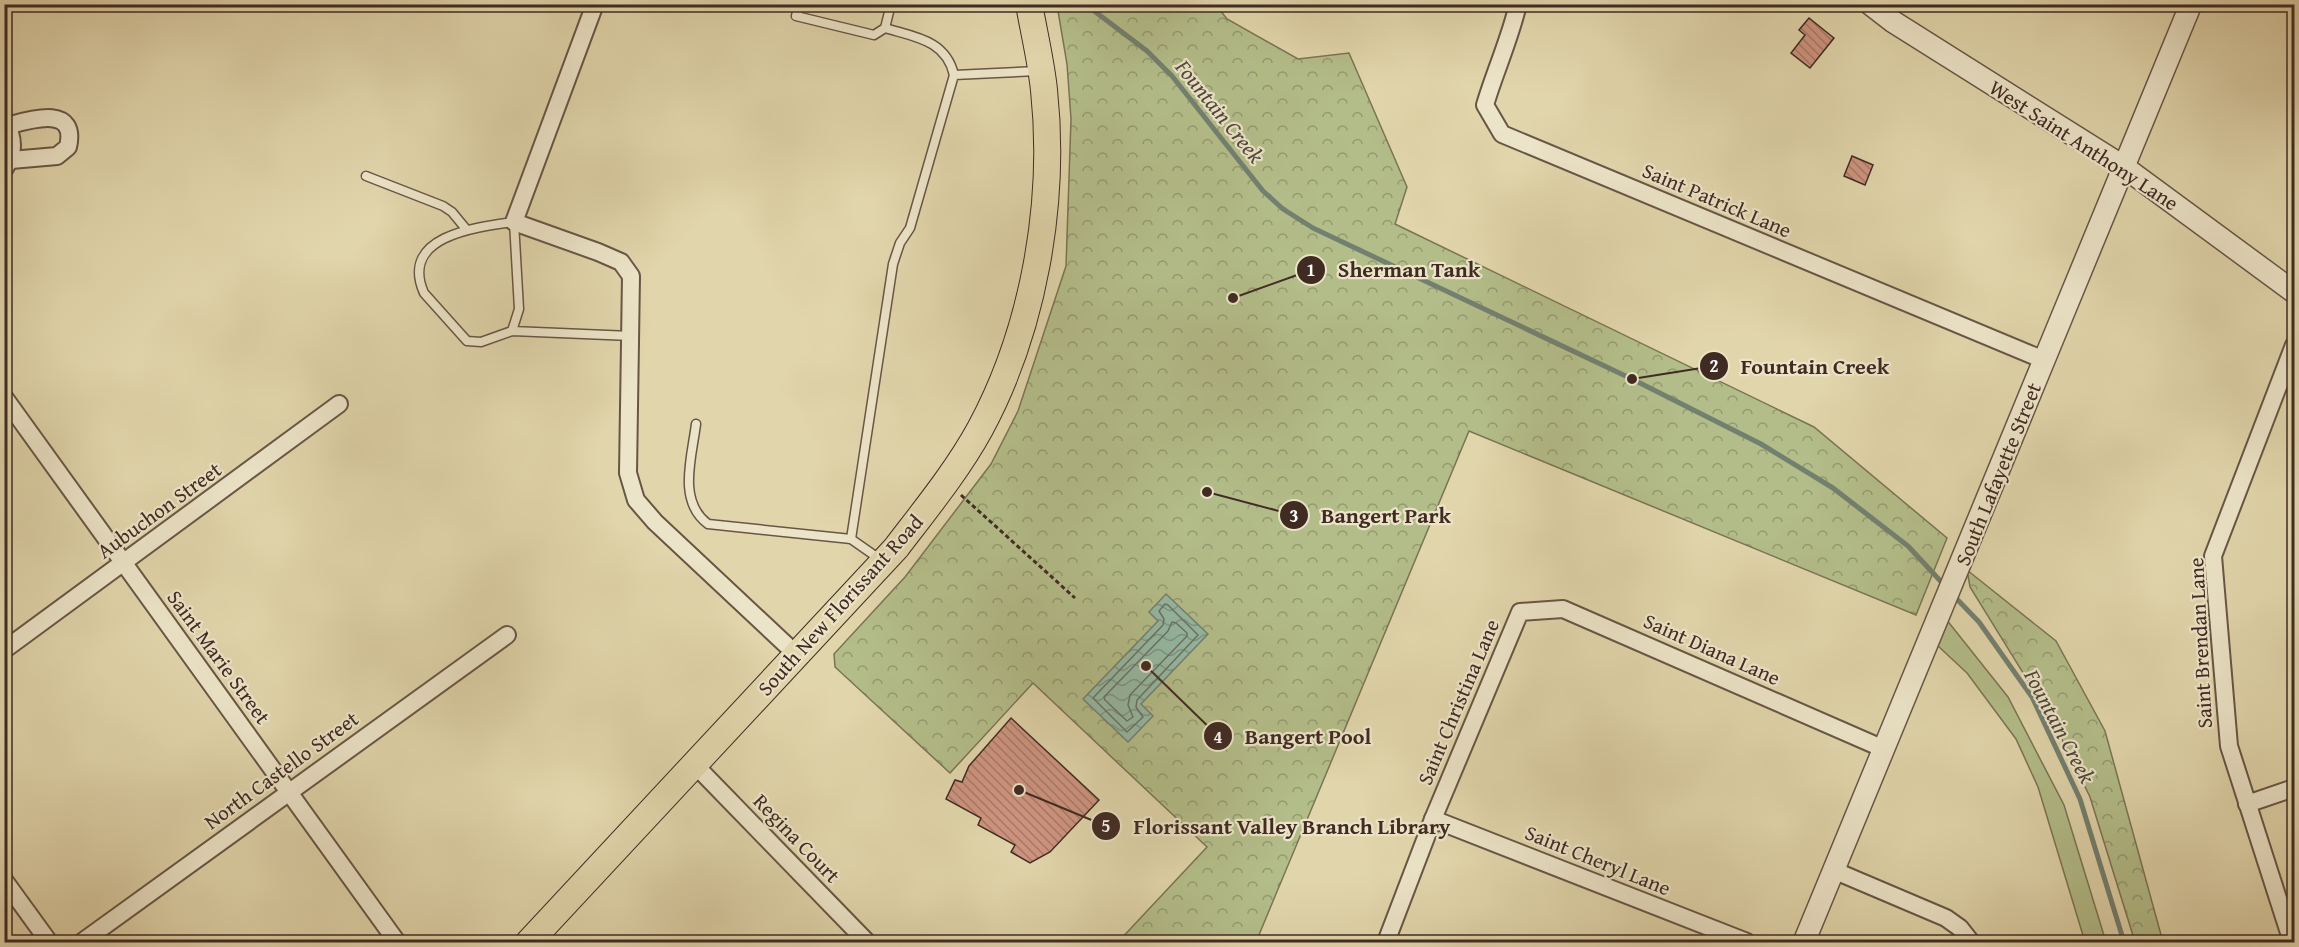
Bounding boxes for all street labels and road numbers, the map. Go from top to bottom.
street label: West Saint Anthony Lane [1983,72,2185,218]
street label: Saint Patrick Lane [1638,155,1796,245]
street label: South Lafayette Street [1947,377,2049,570]
street label: Aubuchon Street [90,454,228,566]
street label: South New Florissant Road [750,507,931,703]
street label: Saint Brendan Lane [2180,557,2220,729]
street label: Saint Marie Street [160,583,279,731]
street label: Saint Diana Lane [1639,605,1785,693]
street label: Saint Christina Lane [1409,614,1507,790]
street label: North Castello Street [197,703,365,837]
street label: Regina Court [746,786,848,890]
street label: Saint Cheryl Lane [1521,817,1676,903]

